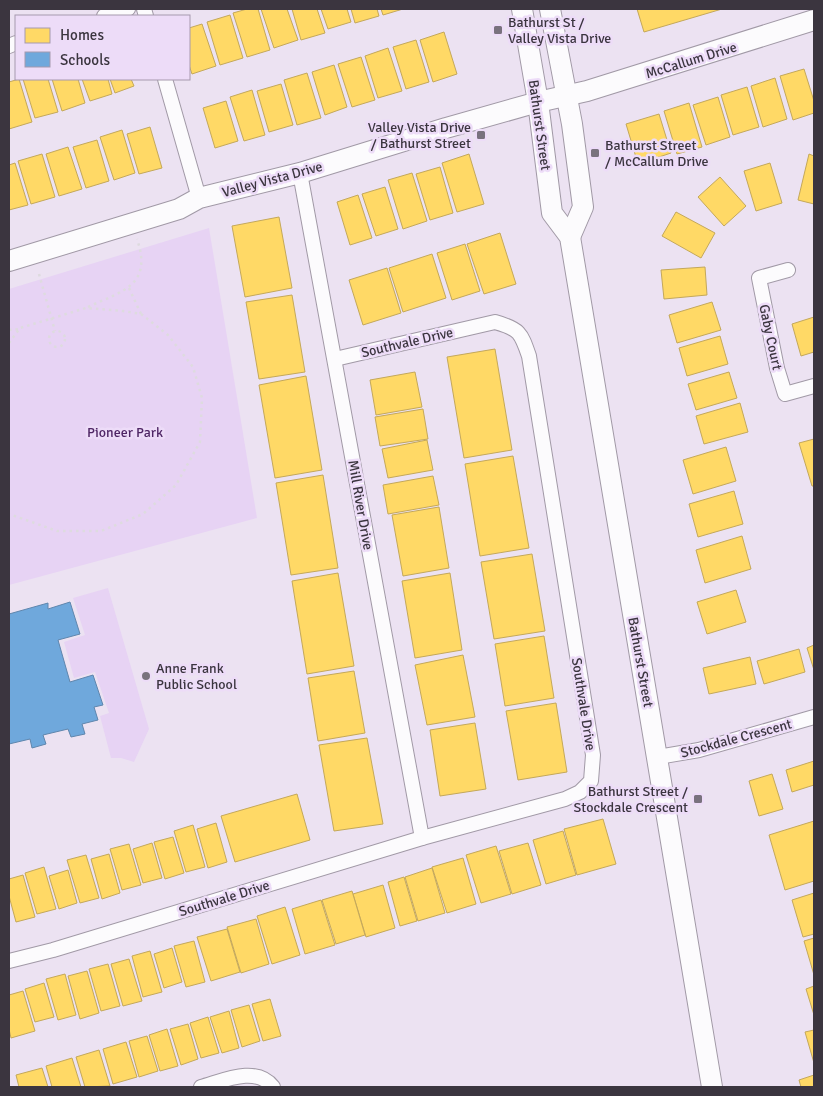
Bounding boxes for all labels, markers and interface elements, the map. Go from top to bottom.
place label: Bathurst St / Valley Vista Drive [508,14,611,47]
legend [15,15,190,80]
marker: Bathurst St / Valley Vista Drive [492,24,504,36]
text: Homes [60,26,104,44]
street label: McCallum Drive [643,39,739,82]
text: Schools [60,51,111,69]
street label: Bathurst Street [525,79,554,172]
place label: Valley Vista Drive / Bathurst Street [368,119,471,152]
marker: Valley Vista Drive / Bathurst Street [475,129,487,141]
place label: Bathurst Street / McCallum Drive [605,137,708,170]
marker: Bathurst Street / McCallum Drive [589,147,601,159]
street label: Valley Vista Drive [220,158,324,201]
street label: Gaby Court [755,303,786,372]
street label: Southvale Drive [359,324,455,361]
park label: Pioneer Park [87,424,163,441]
street label: Mill River Drive [344,459,377,551]
street label: Bathurst Street [624,616,657,709]
street label: Southvale Drive [568,656,599,752]
place label: Anne Frank Public School [156,660,237,693]
marker: Anne Frank Public School [140,670,152,682]
street label: Stockdale Crescent [679,715,794,761]
place label: Bathurst Street / Stockdale Crescent [574,783,688,816]
marker: Bathurst Street / Stockdale Crescent [692,793,704,805]
street label: Southvale Drive [177,877,272,920]

